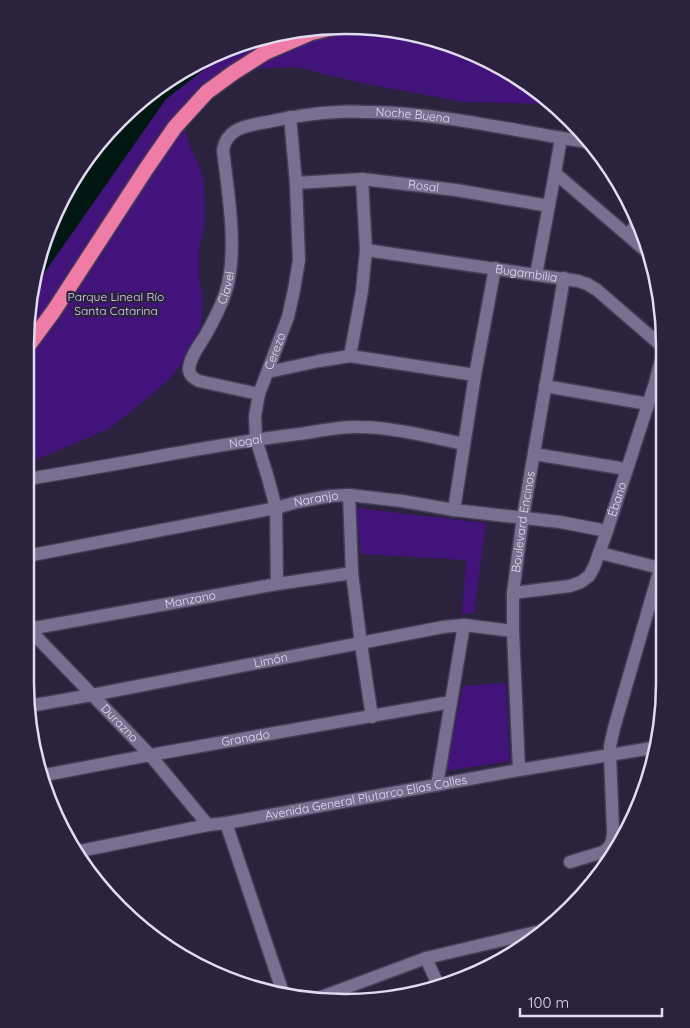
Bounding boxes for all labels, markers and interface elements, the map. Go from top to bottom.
street label: Noche Buena [375,104,451,126]
street label: Rosal [407,176,440,195]
street label: Bugambilia [494,261,558,285]
street label: Clavel [214,270,237,306]
park label: Parque Lineal Río Santa Catarina [68,289,164,318]
street label: Cerezo [261,330,288,372]
street label: Nogal [228,431,263,451]
street label: Boulevard Encinos [508,470,538,573]
street label: Ébano [604,480,629,518]
street label: Naranjo [293,488,339,509]
street label: Manzano [164,587,217,611]
street label: Limón [252,649,289,670]
street label: Durazno [98,701,142,745]
street label: Granado [220,726,271,749]
street label: Avenida General Plutarco Elías Calles [264,772,468,823]
scale bar [520,986,662,1018]
text: 100 m [528,993,569,1012]

